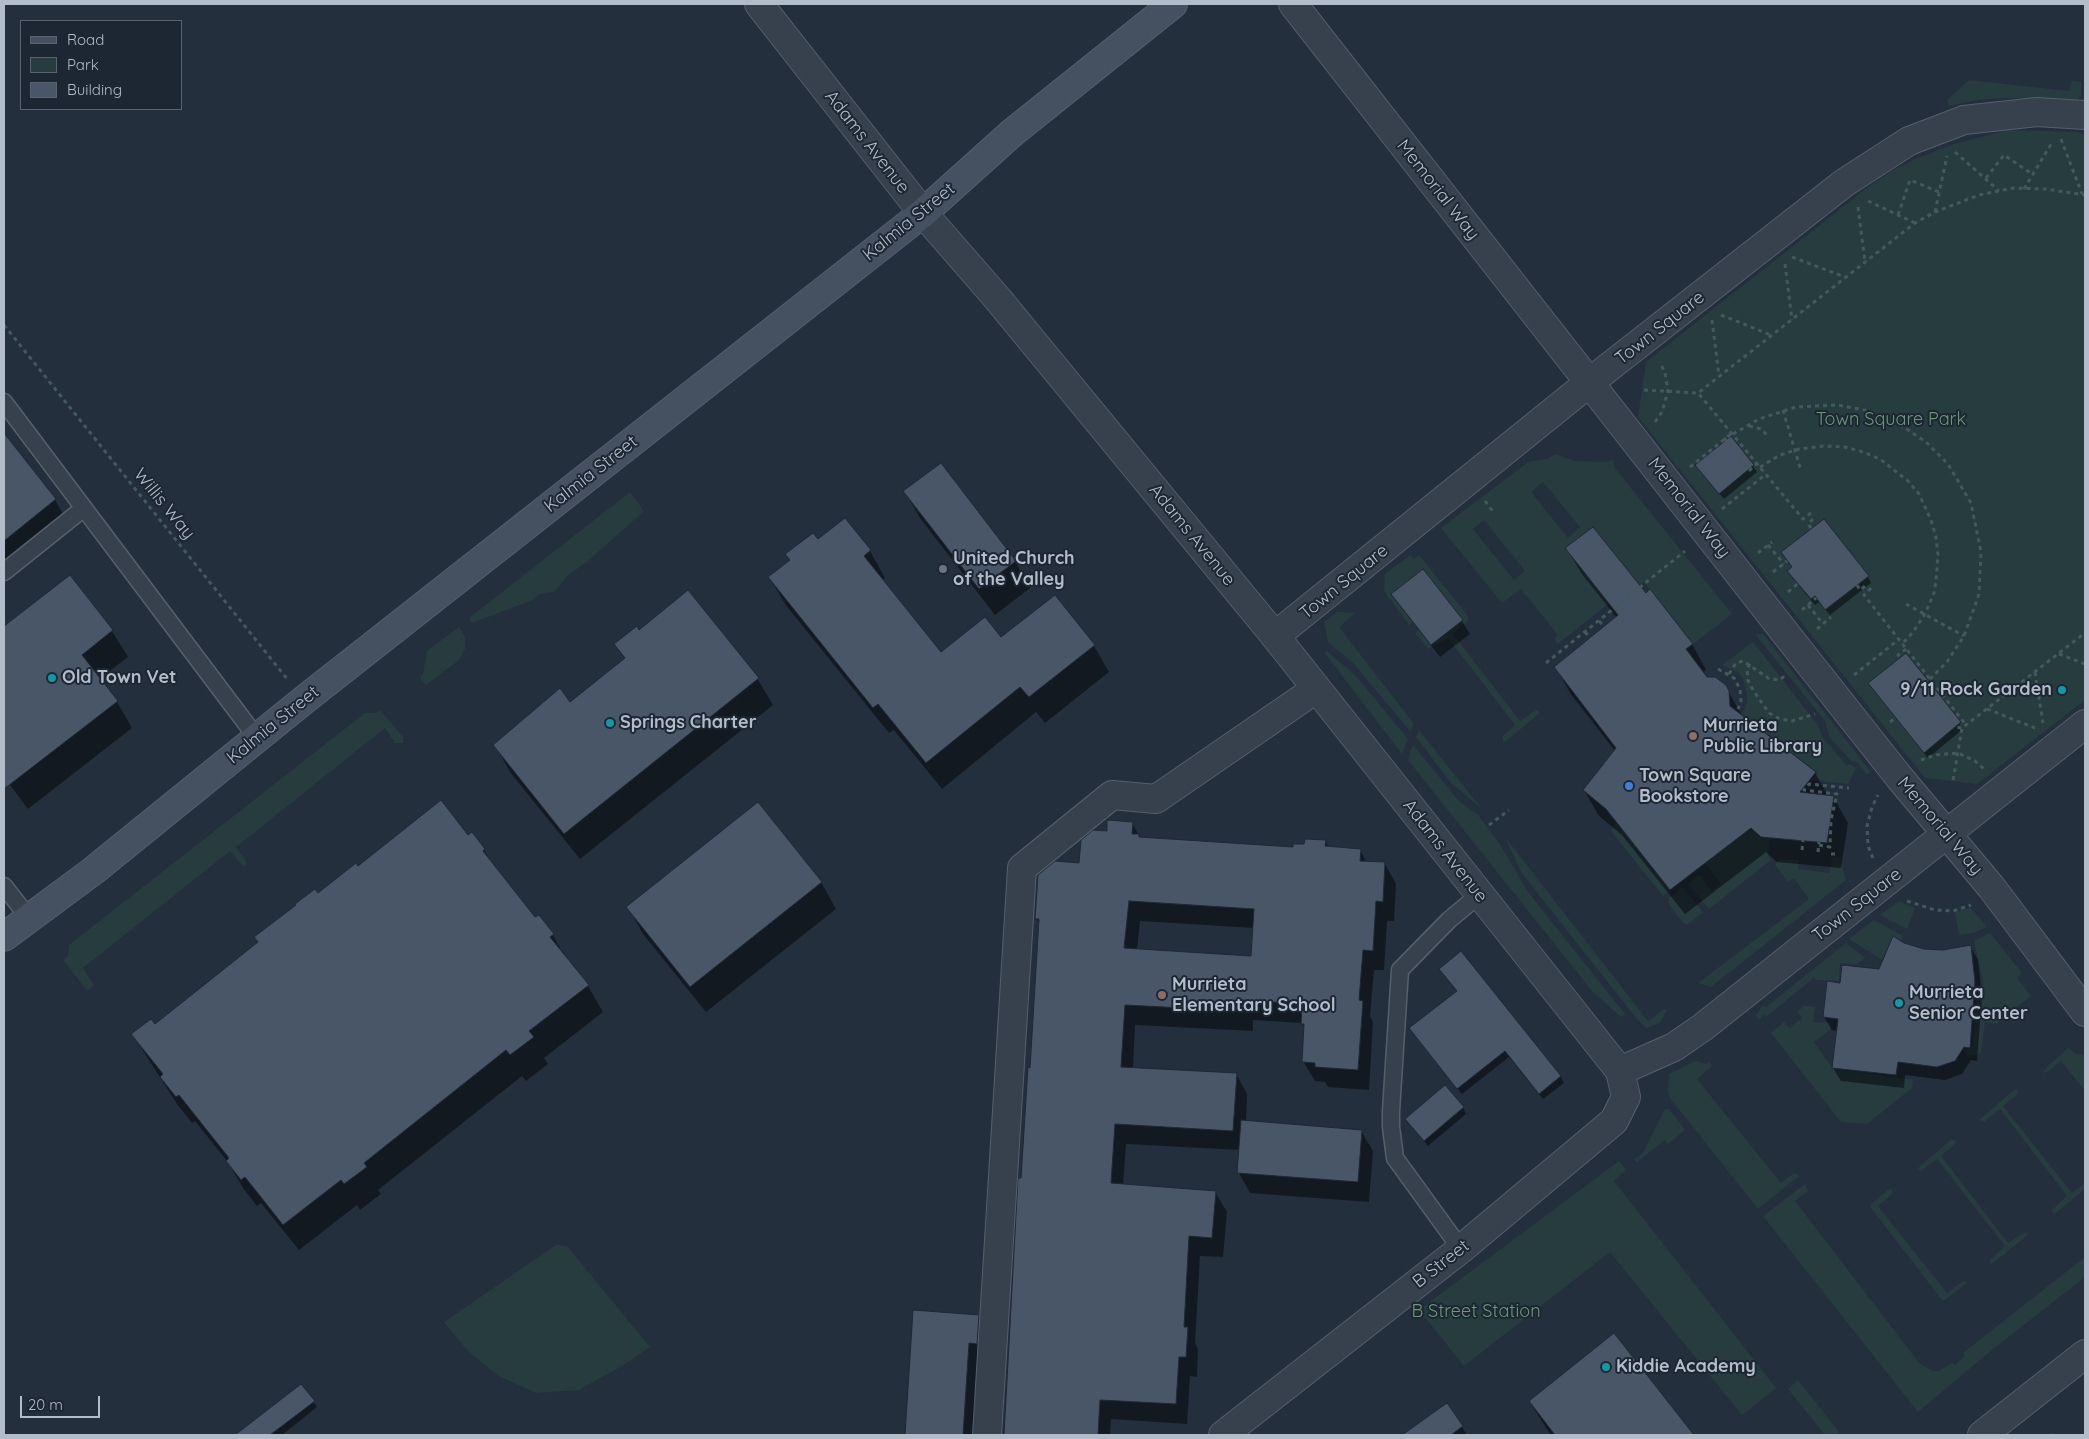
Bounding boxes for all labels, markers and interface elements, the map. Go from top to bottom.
legend [20,20,182,110]
text: Road [67,30,104,49]
text: Park [67,55,99,74]
text: Building [67,80,122,99]
street label: Adams Avenue [820,86,914,198]
street label: Memorial Way [1392,136,1484,244]
street label: Kalmia Street [858,178,960,266]
street label: Town Square [1611,286,1709,370]
park label: Town Square Park [1816,409,1966,431]
street label: Kalmia Street [540,431,642,517]
street label: Memorial Way [1643,454,1735,562]
street label: Willis Way [129,464,199,544]
street label: Adams Avenue [1144,480,1240,590]
street label: Town Square [1296,540,1392,624]
place label: United Church of the Valley [953,548,1075,590]
marker: United Church of the Valley [937,563,949,575]
place label: Old Town Vet [62,667,176,689]
marker: Old Town Vet [46,672,58,684]
place label: 9/11 Rock Garden [1900,679,2052,701]
street label: Kalmia Street [222,681,324,769]
marker: 9/11 Rock Garden [2056,684,2068,696]
place label: Springs Charter [620,712,757,734]
place label: Murrieta Public Library [1703,715,1822,758]
marker: Springs Charter [604,717,616,729]
marker: Murrieta Public Library [1687,730,1699,742]
place label: Town Square Bookstore [1639,765,1751,808]
street label: Memorial Way [1893,773,1987,879]
marker: Town Square Bookstore [1623,780,1635,792]
street label: Adams Avenue [1398,795,1492,907]
street label: Town Square [1808,863,1906,947]
place label: Murrieta Elementary School [1172,974,1336,1016]
place label: Murrieta Senior Center [1909,982,2028,1024]
marker: Murrieta Elementary School [1156,989,1168,1001]
marker: Murrieta Senior Center [1893,997,1905,1009]
street label: B Street [1408,1235,1474,1293]
park label: B Street Station [1411,1301,1541,1323]
place label: Kiddie Academy [1616,1356,1756,1378]
marker: Kiddie Academy [1600,1361,1612,1373]
scale bar [22,1386,102,1418]
text: 20 m [28,1395,63,1414]

